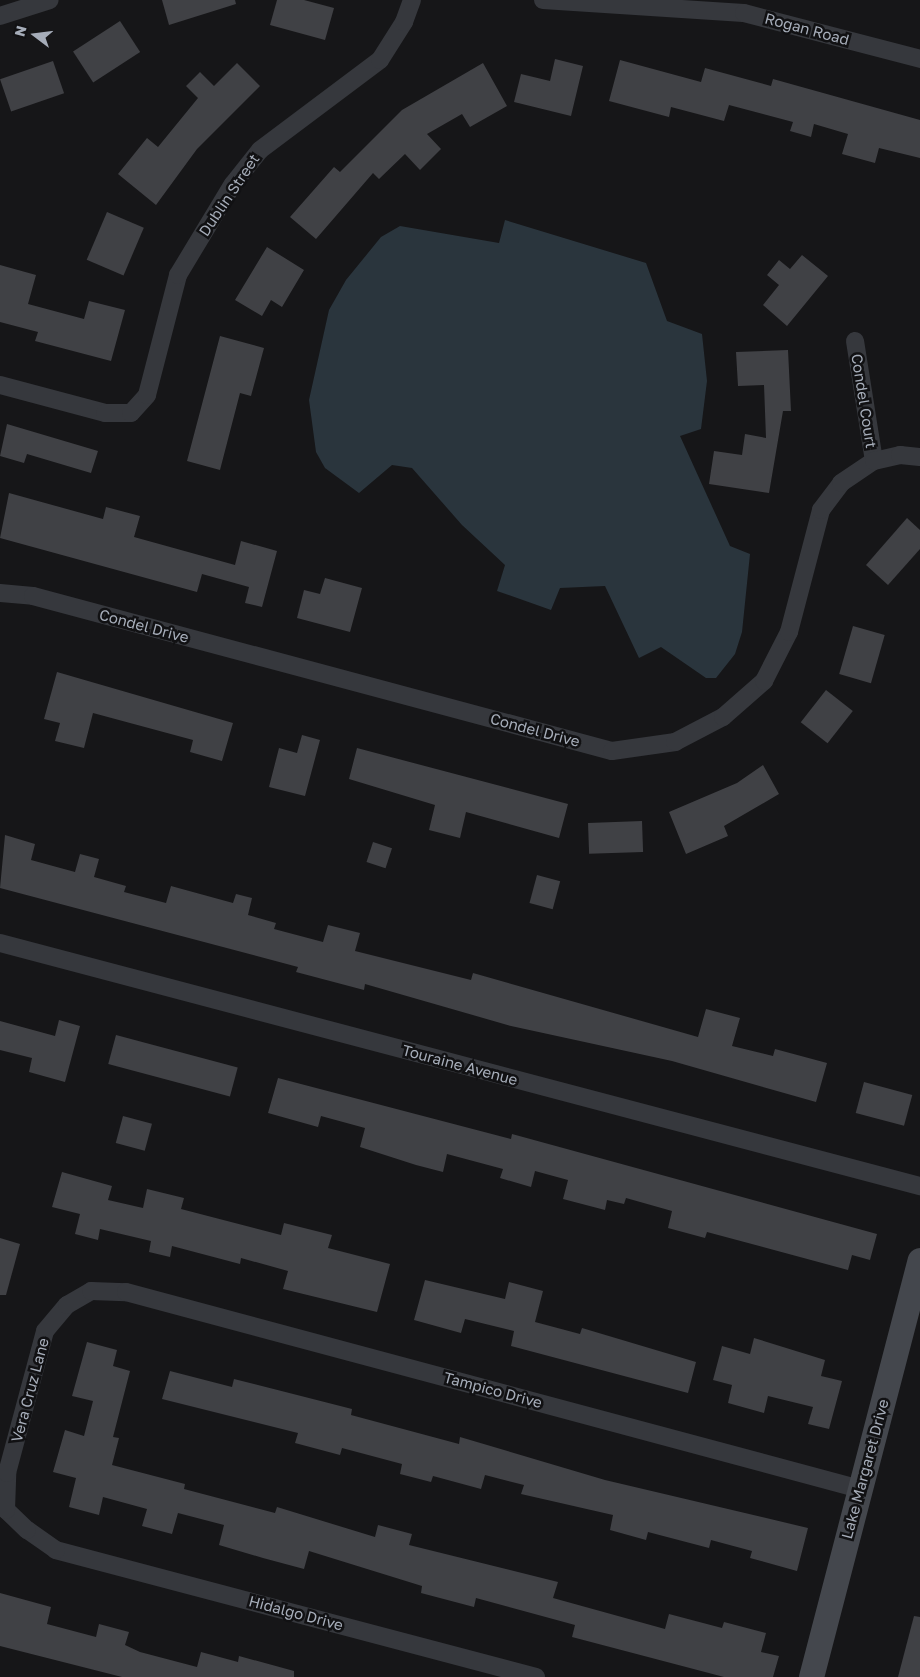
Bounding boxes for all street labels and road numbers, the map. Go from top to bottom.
street label: Rogan Road [763,9,851,49]
street label: Dublin Street [195,151,263,239]
street label: Condel Court [848,353,880,449]
street label: Condel Drive [97,605,191,647]
street label: Condel Drive [488,709,582,751]
street label: Touraine Avenue [400,1041,520,1089]
street label: Vera Cruz Lane [7,1336,53,1444]
street label: Tampico Drive [442,1368,544,1412]
street label: Lake Margaret Drive [838,1397,892,1541]
street label: Hidalgo Drive [247,1592,345,1634]

